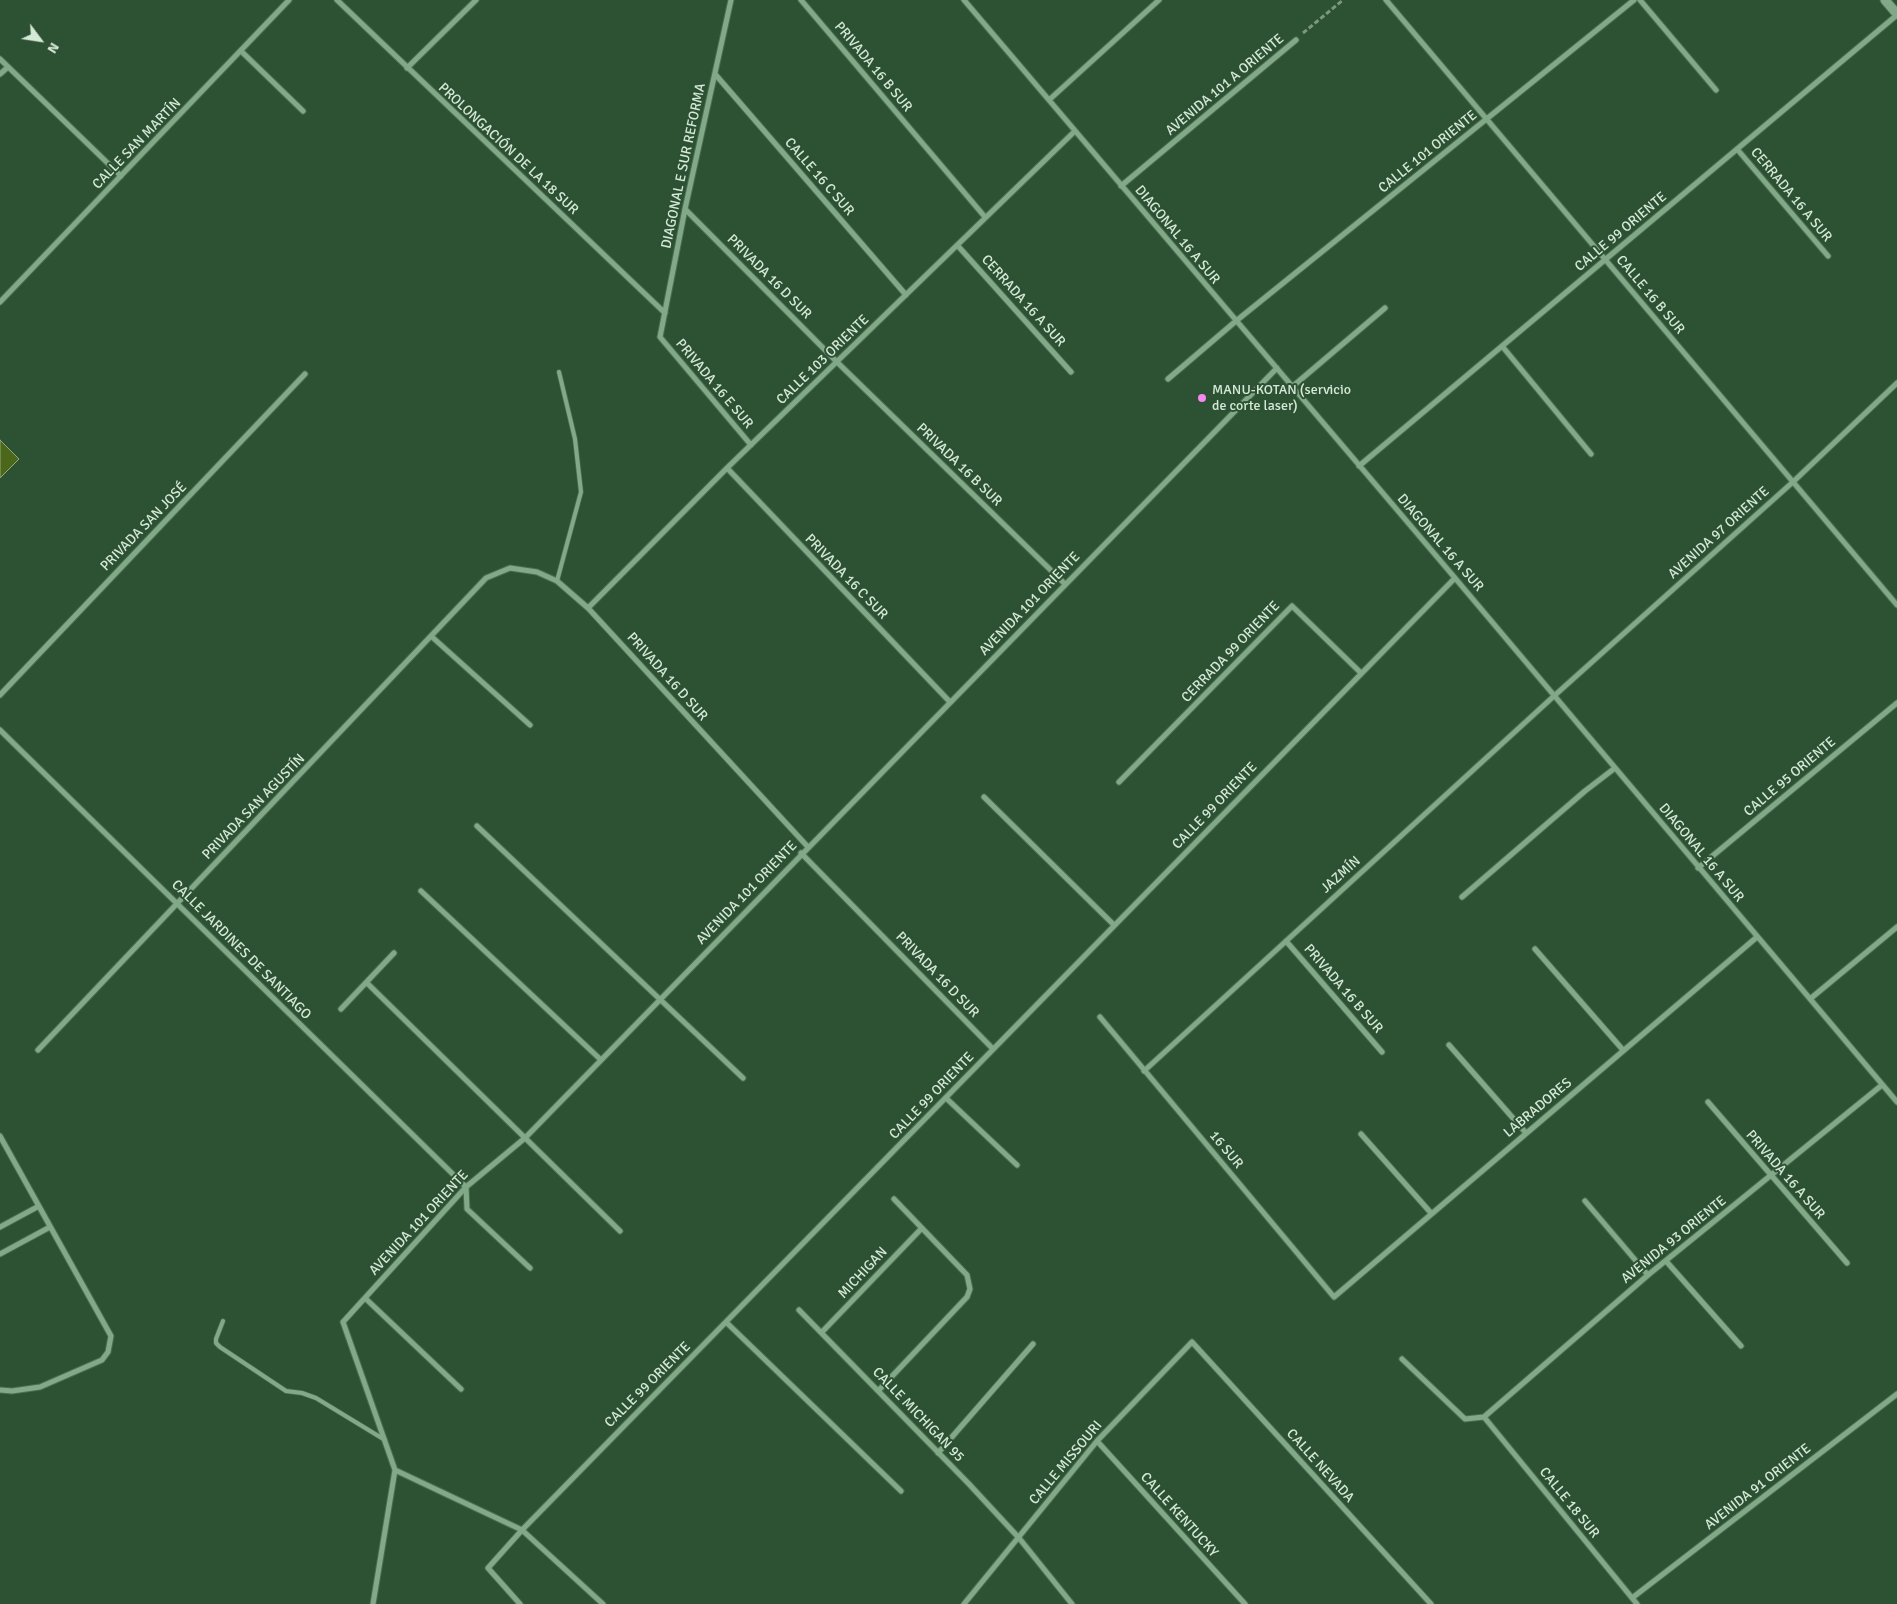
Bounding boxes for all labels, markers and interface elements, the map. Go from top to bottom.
north arrow [15,15,65,65]
street label: PRIVADA 16 B SUR [831,19,915,115]
street label: AVENIDA 101 A ORIENTE [1162,31,1288,139]
text: N [43,39,63,57]
street label: PROLONGACIÓN DE LA 18 SUR [434,80,582,218]
street label: DIAGONAL E SUR REFORMA [658,82,710,250]
street label: CALLE SAN MARTÍN [89,95,185,193]
street label: CALLE 101 ORIENTE [1375,107,1481,197]
street label: CALLE 16 C SUR [781,135,857,219]
street label: CERRADA 16 A SUR [1747,145,1835,245]
street label: DIAGONAL 16 A SUR [1131,182,1223,288]
street label: CALLE 99 ORIENTE [1572,189,1670,275]
street label: PRIVADA 16 D SUR [723,231,815,323]
street label: CERRADA 16 A SUR [977,252,1069,350]
street label: CALLE 16 B SUR [1612,252,1688,338]
street label: CALLE 103 ORIENTE [773,312,873,408]
street label: PRIVADA 16 E SUR [672,336,756,432]
place label: MANU-KOTAN (servicio de corte laser) [1212,382,1351,414]
marker: MANU-KOTAN (servicio de corte laser) [1196,392,1208,404]
street label: PRIVADA 16 B SUR [913,420,1005,510]
street label: PRIVADA SAN JOSÉ [97,479,191,575]
street label: AVENIDA 97 ORIENTE [1665,483,1773,583]
street label: DIAGONAL 16 A SUR [1393,491,1487,595]
street label: PRIVADA 16 C SUR [801,531,891,623]
street label: AVENIDA 101 ORIENTE [976,549,1084,659]
street label: CERRADA 99 ORIENTE [1178,598,1284,706]
street label: PRIVADA 16 D SUR [623,629,711,725]
street label: CALLE 95 ORIENTE [1741,734,1839,820]
street label: PRIVADA SAN AGUSTÍN [199,751,309,863]
street label: CALLE 99 ORIENTE [1169,759,1261,853]
street label: DIAGONAL 16 A SUR [1655,800,1747,906]
street label: AVENIDA 101 ORIENTE [693,838,801,948]
street label: JAZMÍN [1318,853,1364,897]
street label: CALLE JARDINES DE SANTIAGO [168,877,314,1023]
street label: PRIVADA 16 D SUR [892,929,982,1021]
street label: PRIVADA 16 B SUR [1300,941,1386,1037]
street label: CALLE 99 ORIENTE [886,1049,978,1143]
street label: LABRADORES [1501,1075,1575,1141]
street label: PRIVADA 16 A SUR [1742,1127,1828,1223]
street label: 16 SUR [1206,1128,1246,1172]
street label: AVENIDA 101 ORIENTE [366,1167,472,1279]
street label: AVENIDA 93 ORIENTE [1618,1193,1730,1287]
street label: MICHIGAN [835,1244,891,1302]
street label: CALLE 99 ORIENTE [602,1339,694,1431]
street label: CALLE MICHIGAN 95 [869,1364,967,1466]
street label: CALLE MISSOURI [1026,1418,1106,1508]
street label: CALLE NEVADA [1283,1426,1357,1506]
street label: AVENIDA 91 ORIENTE [1702,1440,1814,1534]
street label: CALLE 18 SUR [1535,1464,1603,1542]
street label: CALLE KENTUCKY [1137,1469,1221,1561]

